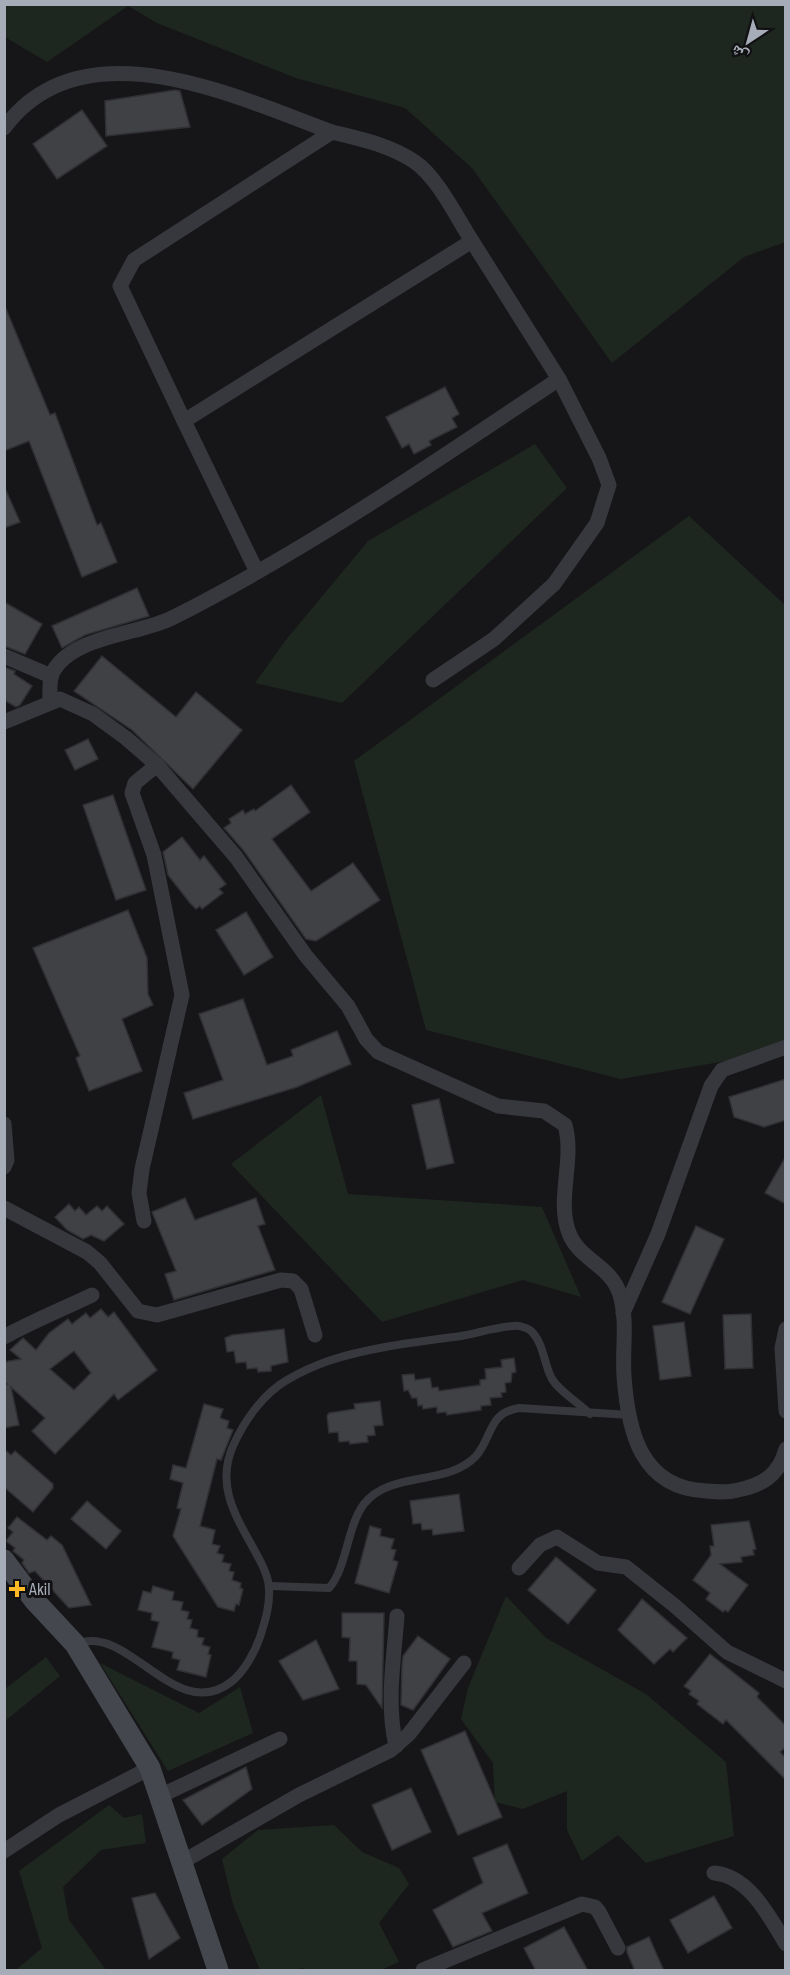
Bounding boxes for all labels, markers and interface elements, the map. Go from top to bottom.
north arrow [718,12,778,72]
text: ش [728,40,753,66]
place label: Akil [28,1579,51,1600]
marker: Akil [10,1582,24,1596]

